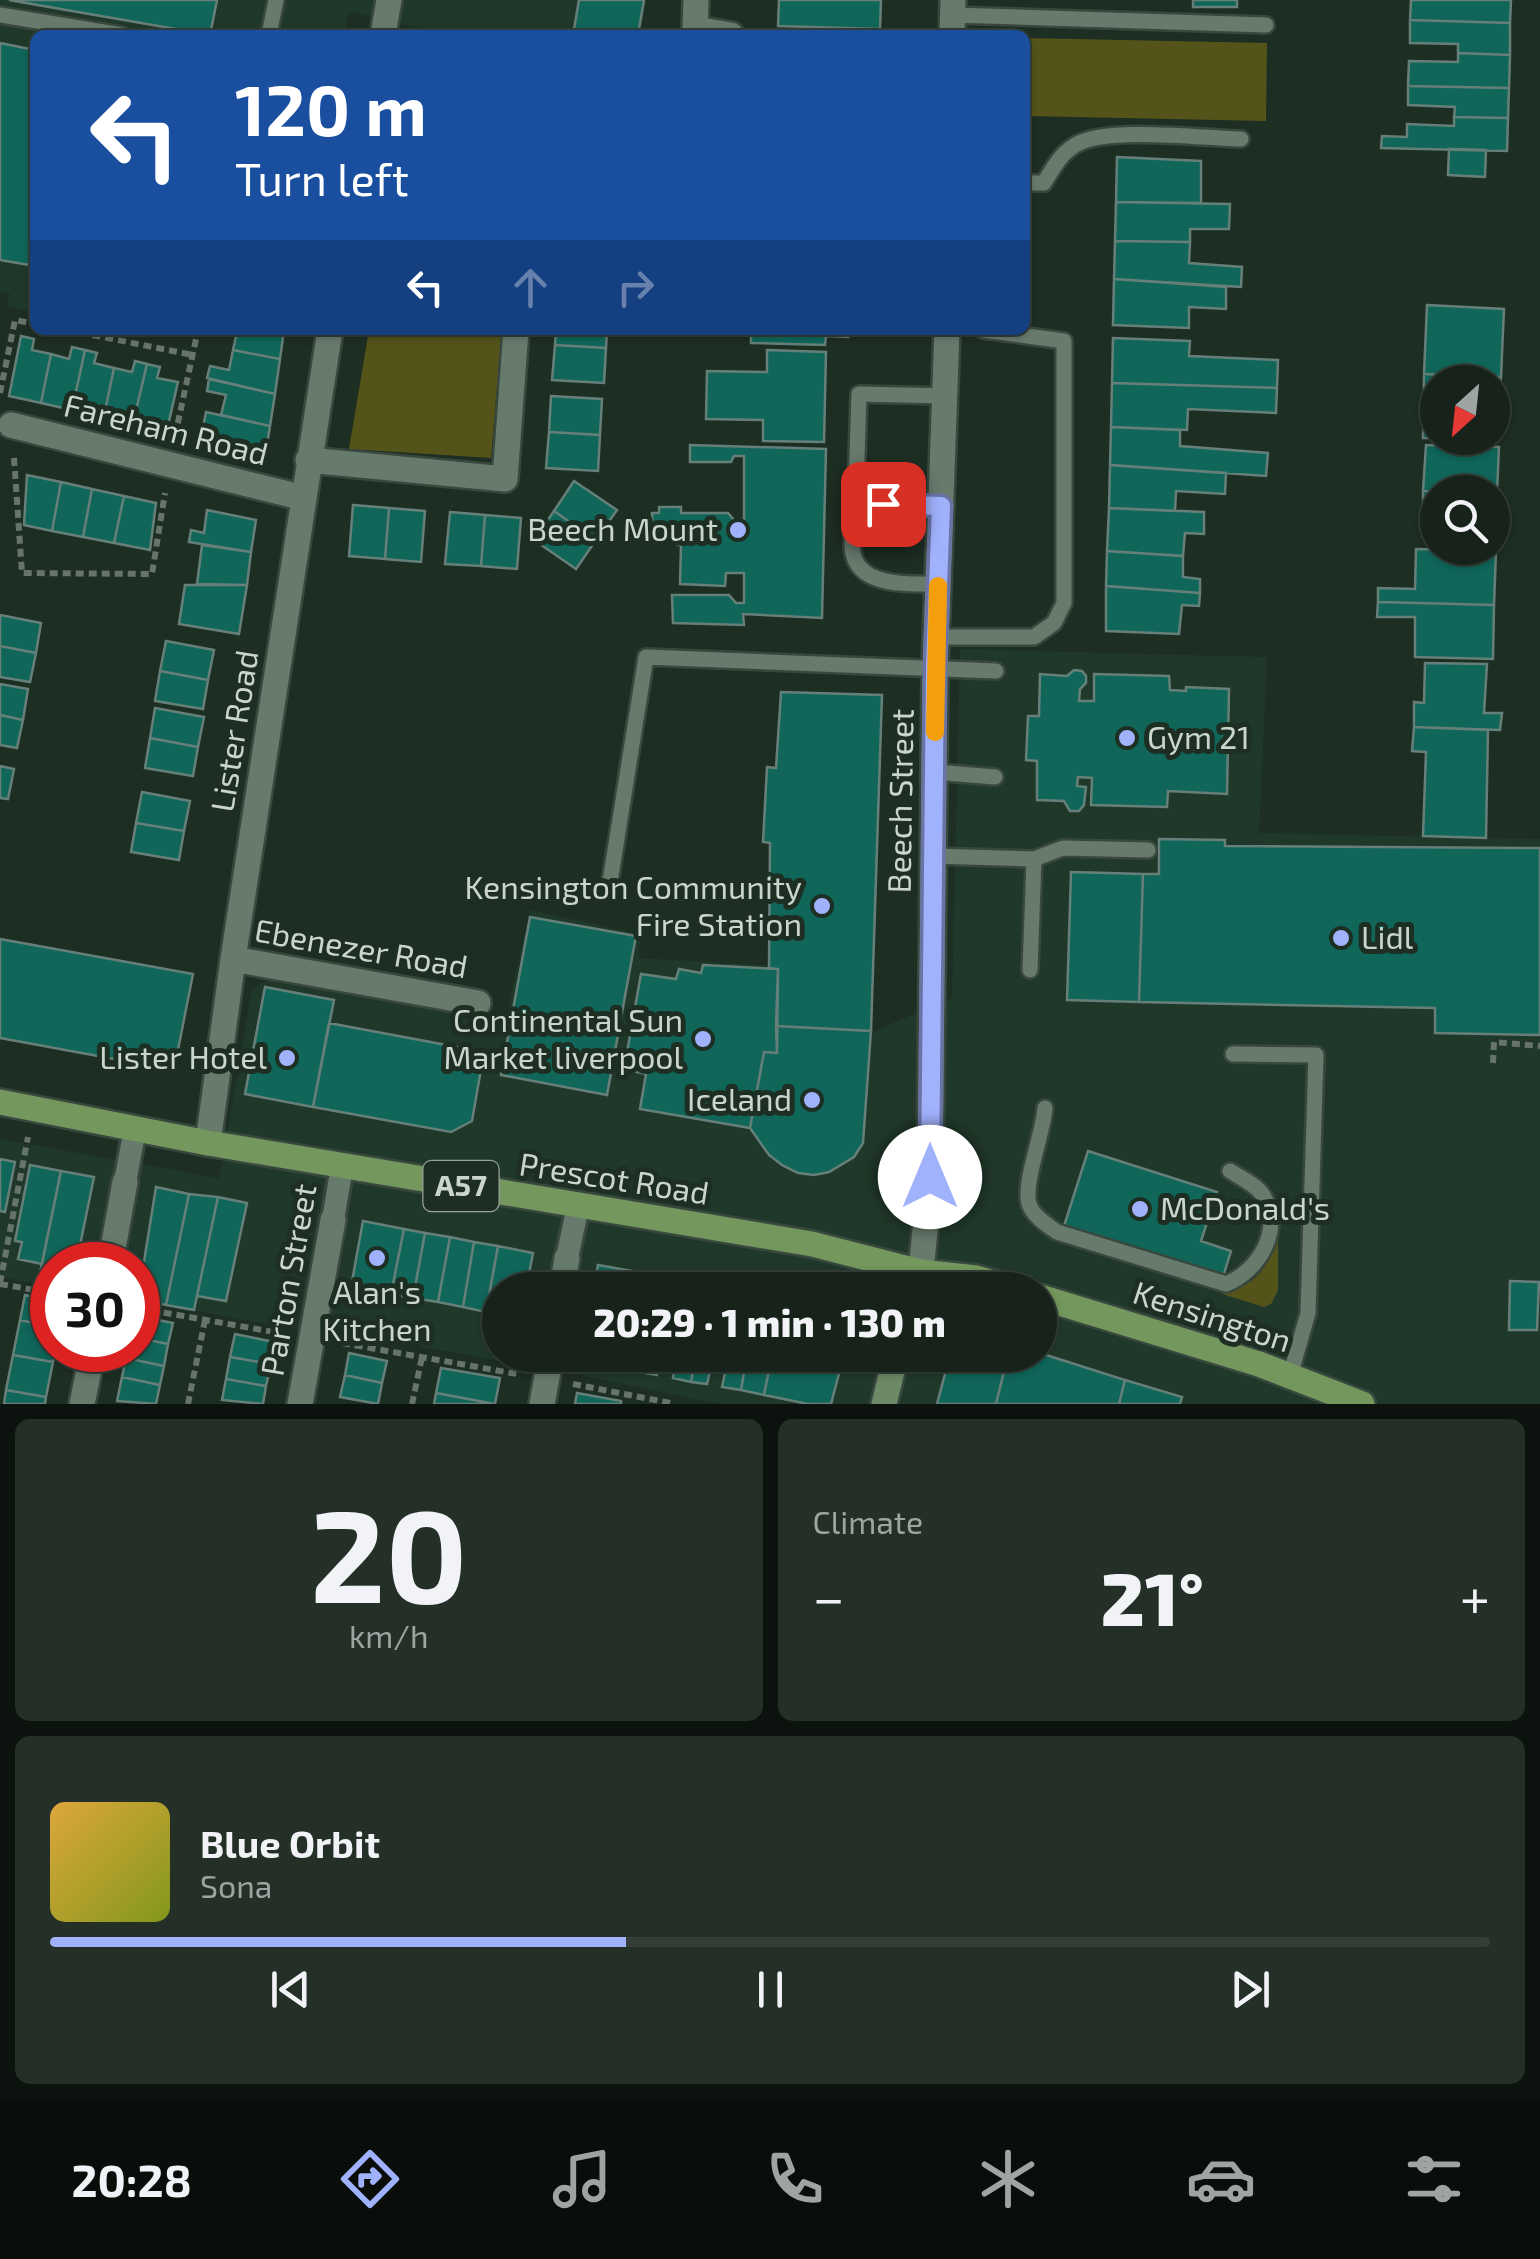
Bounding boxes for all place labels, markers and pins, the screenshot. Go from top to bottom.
pin [841,462,926,547]
place label: Beech Mount [527,509,718,547]
marker: Beech Mount [727,519,749,541]
place label: Gym 21 [1147,717,1250,755]
marker: Gym 21 [1116,727,1138,749]
place label: Kensington Community Fire Station [465,867,802,942]
marker: Kensington Community Fire Station [811,895,833,917]
place label: Lidl [1361,917,1414,955]
marker: Lidl [1330,927,1352,949]
place label: Continental Sun Market liverpool [444,1000,683,1075]
marker: Continental Sun Market liverpool [692,1028,714,1050]
place label: Lister Hotel [99,1037,267,1075]
marker: Lister Hotel [276,1047,298,1069]
place label: Iceland [687,1079,792,1117]
marker: Iceland [801,1089,823,1111]
place label: McDonald's [1160,1188,1330,1226]
marker: McDonald's [1129,1198,1151,1220]
marker: Alan's Kitchen [366,1247,388,1269]
place label: Alan's Kitchen [322,1272,432,1347]

